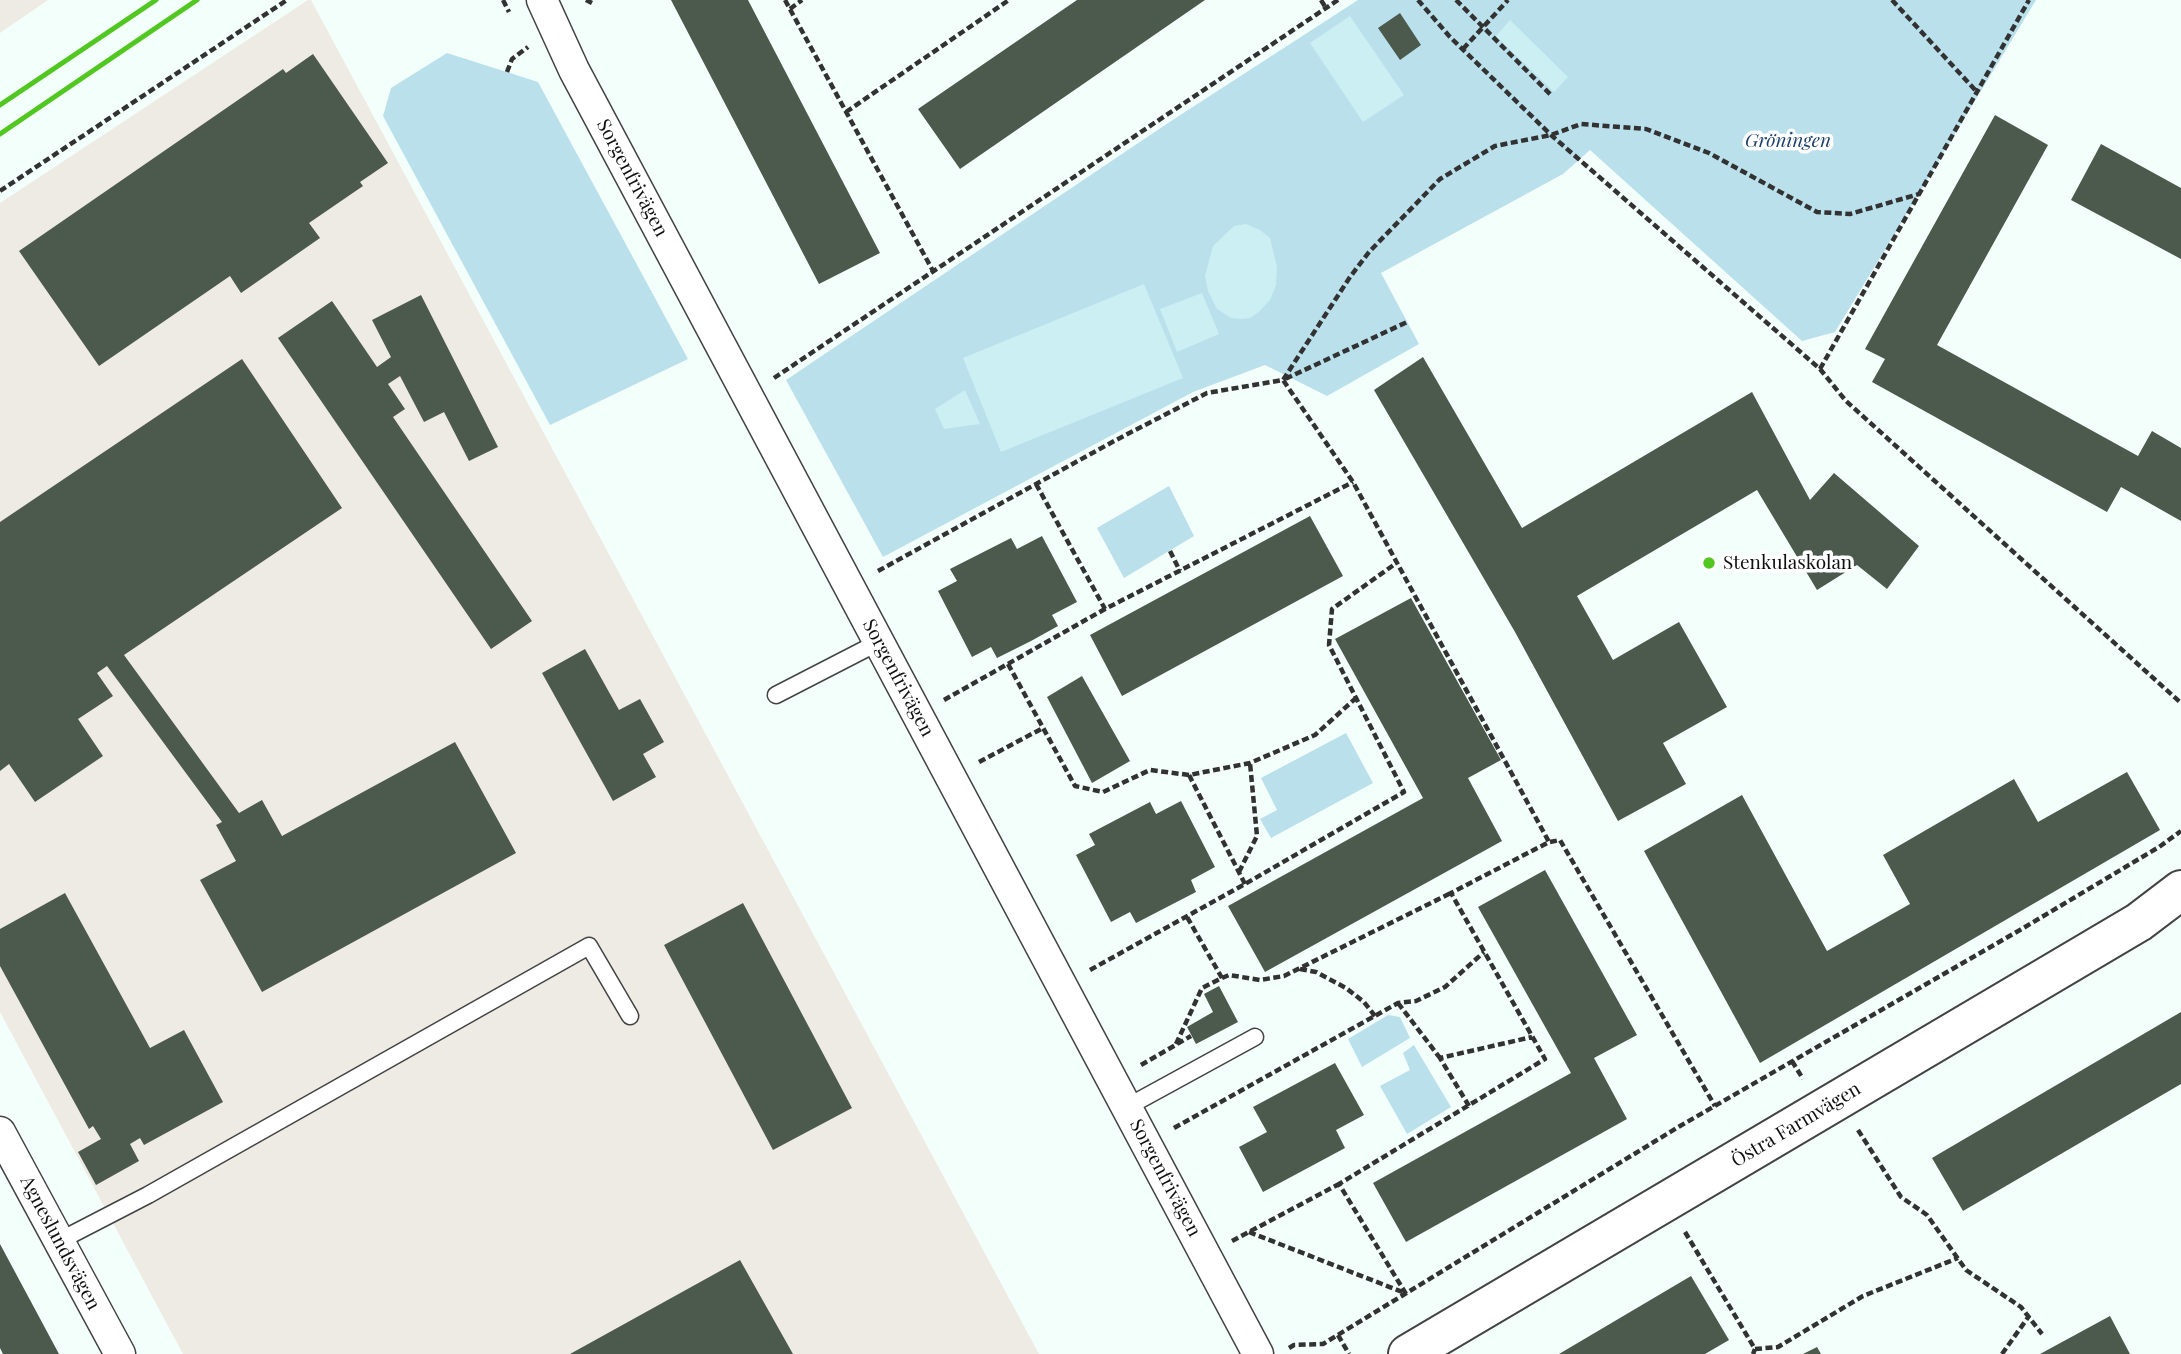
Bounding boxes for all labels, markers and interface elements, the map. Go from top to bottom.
street label: Sorgenfrivägen [591,115,673,241]
park label: Gröningen [1745,130,1831,152]
place label: Stenkulaskolan [1723,552,1852,574]
marker: Stenkulaskolan [1701,555,1717,571]
street label: Sorgenfrivägen [857,615,939,741]
street label: Östra Farmvägen [1727,1077,1865,1173]
street label: Sorgenfrivägen [1124,1115,1206,1241]
street label: Agneslundsvägen [15,1172,105,1314]

